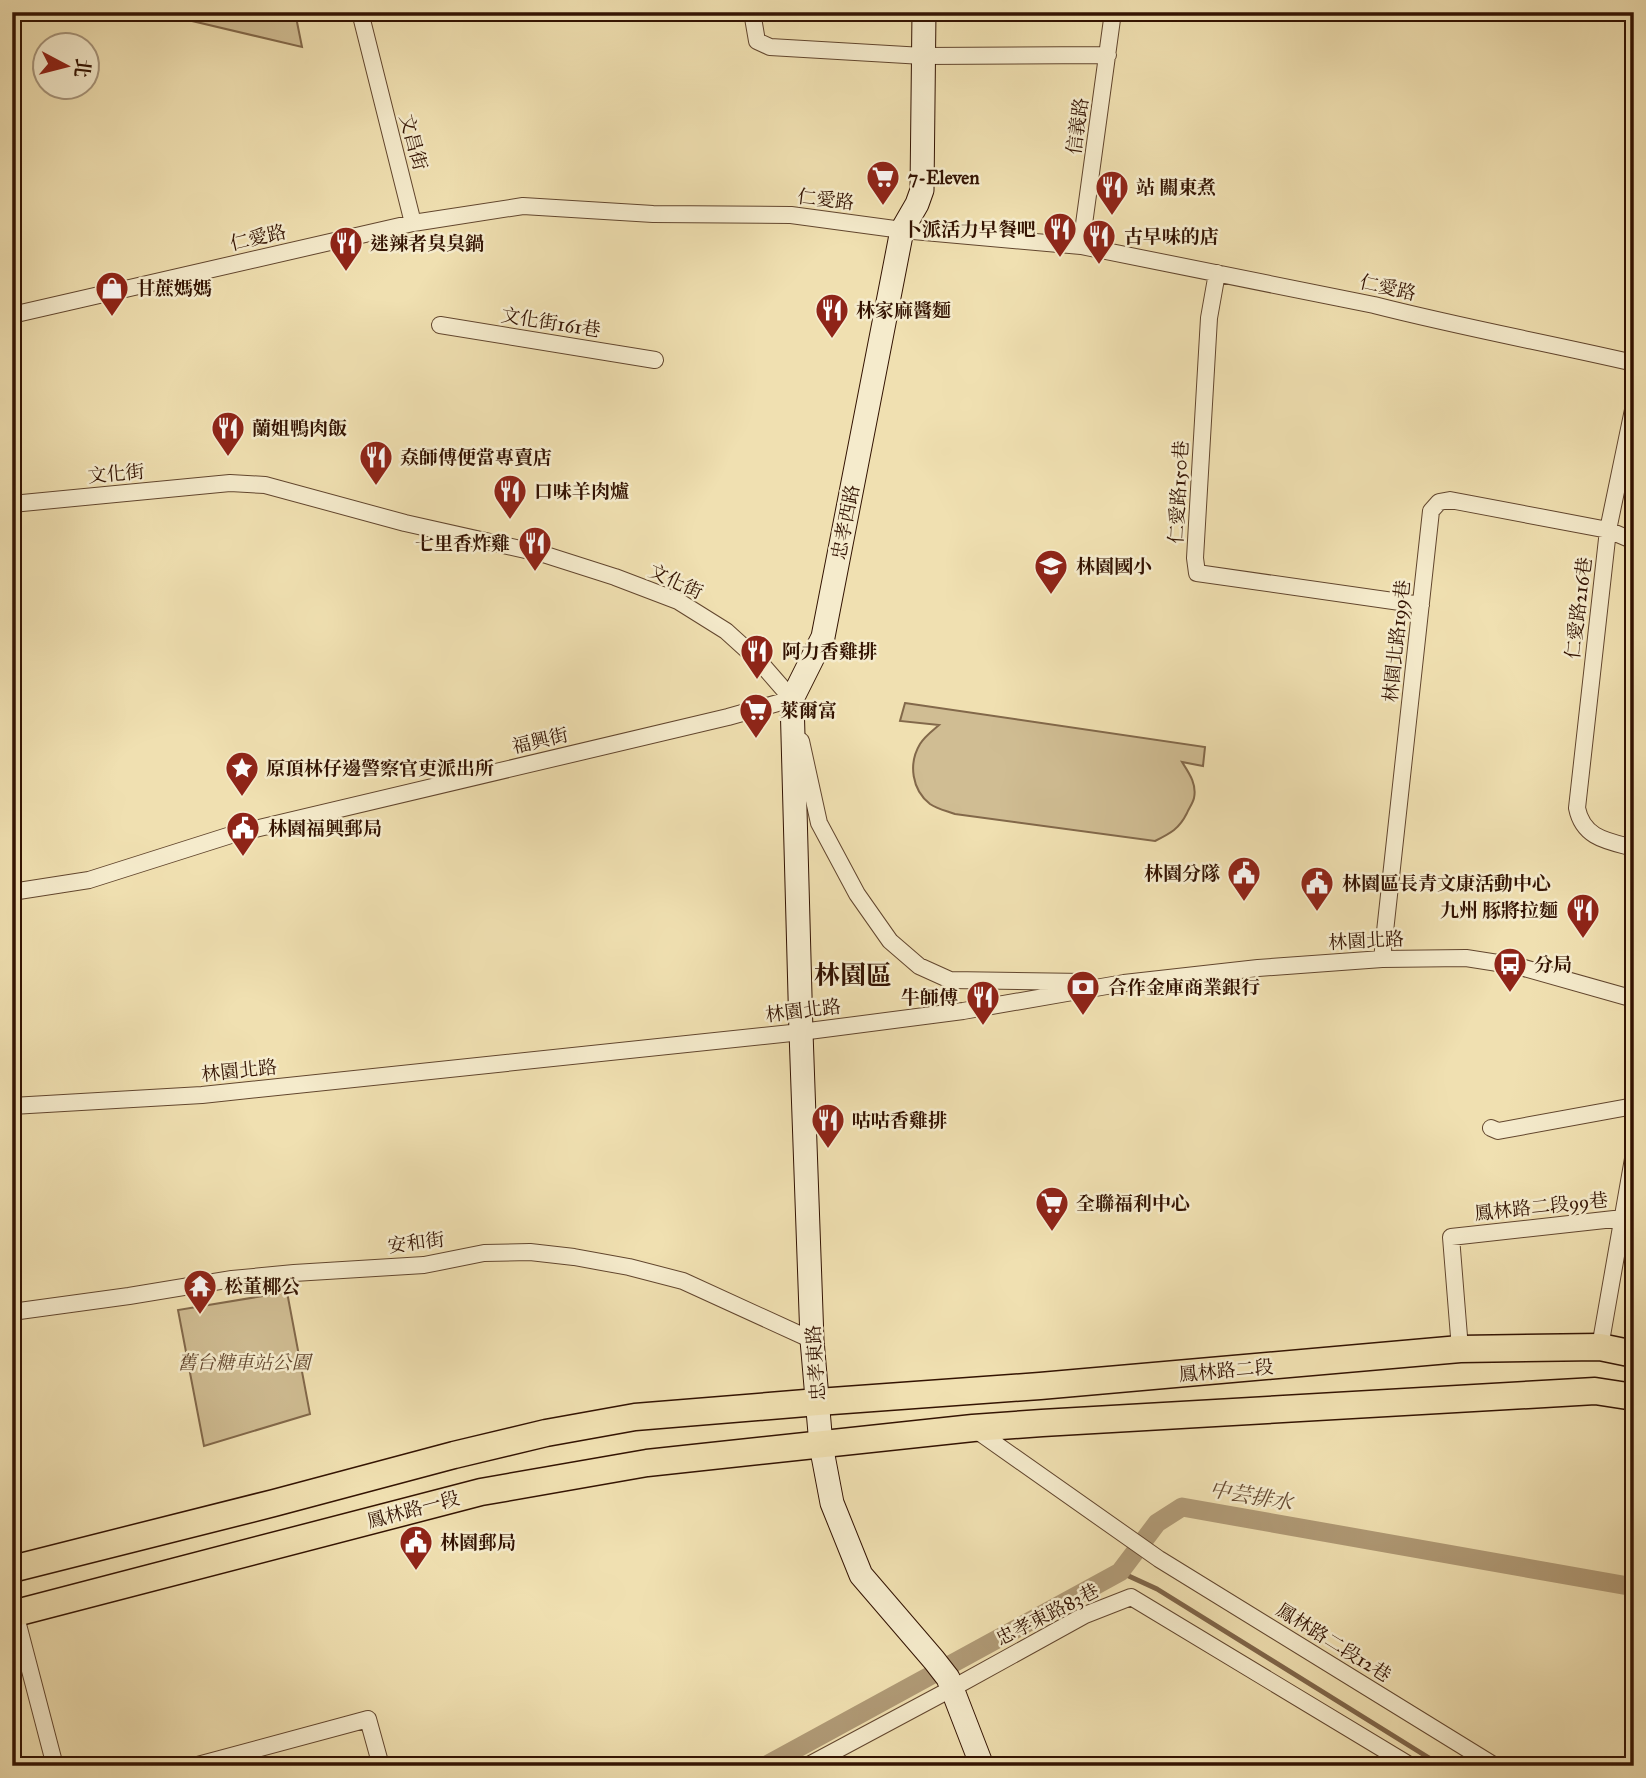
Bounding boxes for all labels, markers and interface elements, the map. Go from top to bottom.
north arrow [32,32,102,102]
text: 北 [70,57,95,79]
street label: 信義路 [1062,96,1093,156]
street label: 文昌街 [395,112,432,173]
supermarket icon: 7-Eleven [864,158,902,207]
place label: 7-Eleven [908,166,980,189]
restaurant icon: 站 關東煮 [1093,168,1131,217]
place label: 站 關東煮 [1136,176,1216,199]
street label: 仁愛路 [796,185,856,214]
restaurant icon: 卜派活力早餐吧 [1041,210,1079,259]
restaurant icon: 古早味的店 [1080,217,1118,266]
place label: 卜派活力早餐吧 [903,218,1036,241]
street label: 仁愛路 [228,220,288,255]
restaurant icon: 迷辣者臭臭鍋 [327,224,365,273]
place label: 古早味的店 [1124,225,1219,248]
place label: 迷辣者臭臭鍋 [370,232,484,255]
shop icon: 甘蔗媽媽 [93,269,131,318]
street label: 仁愛路 [1358,270,1418,305]
place label: 甘蔗媽媽 [136,277,212,300]
restaurant icon: 林家麻醬麵 [813,291,851,340]
place label: 林家麻醬麵 [856,299,951,322]
street label: 文化街161巷 [499,303,602,342]
restaurant icon: 蘭姐鴨肉飯 [209,409,247,458]
place label: 蘭姐鴨肉飯 [252,417,347,440]
restaurant icon: 𡘙師傅便當專賣店 [357,438,395,487]
street label: 仁愛路150巷 [1164,440,1193,544]
place label: 𡘙師傅便當專賣店 [400,446,552,469]
street label: 文化街 [87,460,145,487]
restaurant icon: 口味羊肉爐 [491,472,529,521]
place label: 口味羊肉爐 [534,480,629,503]
street label: 忠孝西路 [827,483,864,562]
restaurant icon: 七里香炸雞 [516,524,554,573]
place label: 七里香炸雞 [415,532,510,555]
school or university icon: 林園國小 [1032,547,1070,596]
place label: 林園國小 [1076,555,1152,578]
street label: 仁愛路216巷 [1561,556,1596,660]
street label: 文化街 [645,559,706,604]
street label: 林園北路199巷 [1379,579,1414,703]
restaurant icon: 阿力香雞排 [738,632,776,681]
place label: 阿力香雞排 [782,640,877,663]
supermarket icon: 萊爾富 [737,691,775,740]
place label: 萊爾富 [780,699,837,722]
street label: 福興街 [510,723,570,758]
place icon: 原頂林仔邊警察官吏派出所 [223,749,261,798]
place label: 原頂林仔邊警察官吏派出所 [266,757,494,780]
public building icon: 林園福興郵局 [224,809,262,858]
place label: 林園福興郵局 [268,817,382,840]
public building icon: 林園分隊 [1225,854,1263,903]
place label: 林園分隊 [1144,862,1220,885]
public building icon: 林園區長青文康活動中心 [1298,864,1336,913]
place label: 林園區長青文康活動中心 [1342,872,1551,895]
restaurant icon: 九州 豚將拉麵 [1564,891,1602,940]
place label: 九州 豚將拉麵 [1440,899,1558,922]
street label: 林園北路 [1327,927,1405,954]
bus stop icon: 分局 [1491,945,1529,994]
place label: 分局 [1534,953,1572,976]
district label: 林園區 [814,959,892,991]
bank icon: 合作金庫商業銀行 [1064,968,1102,1017]
place label: 合作金庫商業銀行 [1108,976,1260,999]
restaurant icon: 牛師傅 [964,978,1002,1027]
place label: 牛師傅 [901,986,958,1009]
street label: 林園北路 [764,994,842,1027]
street label: 林園北路 [200,1055,278,1086]
restaurant icon: 咕咕香雞排 [809,1101,847,1150]
place label: 咕咕香雞排 [852,1109,947,1132]
supermarket icon: 全聯福利中心 [1033,1184,1071,1233]
street label: 鳳林路二段99巷 [1473,1188,1609,1225]
place label: 全聯福利中心 [1076,1192,1190,1215]
street label: 安和街 [386,1228,446,1257]
temple icon: 松董椰公 [181,1267,219,1316]
place label: 松董椰公 [224,1275,300,1298]
street label: 忠孝東路 [801,1324,830,1402]
park label: 舊台糖車站公園 [177,1351,313,1374]
street label: 鳳林路二段 [1178,1355,1274,1386]
water label: 中芸排水 [1207,1476,1297,1516]
street label: 鳳林路一段 [364,1486,462,1533]
public building icon: 林園郵局 [397,1523,435,1572]
place label: 林園郵局 [440,1531,516,1554]
street label: 忠孝東路83巷 [992,1579,1103,1650]
street label: 鳳林路二段12巷 [1272,1598,1395,1687]

